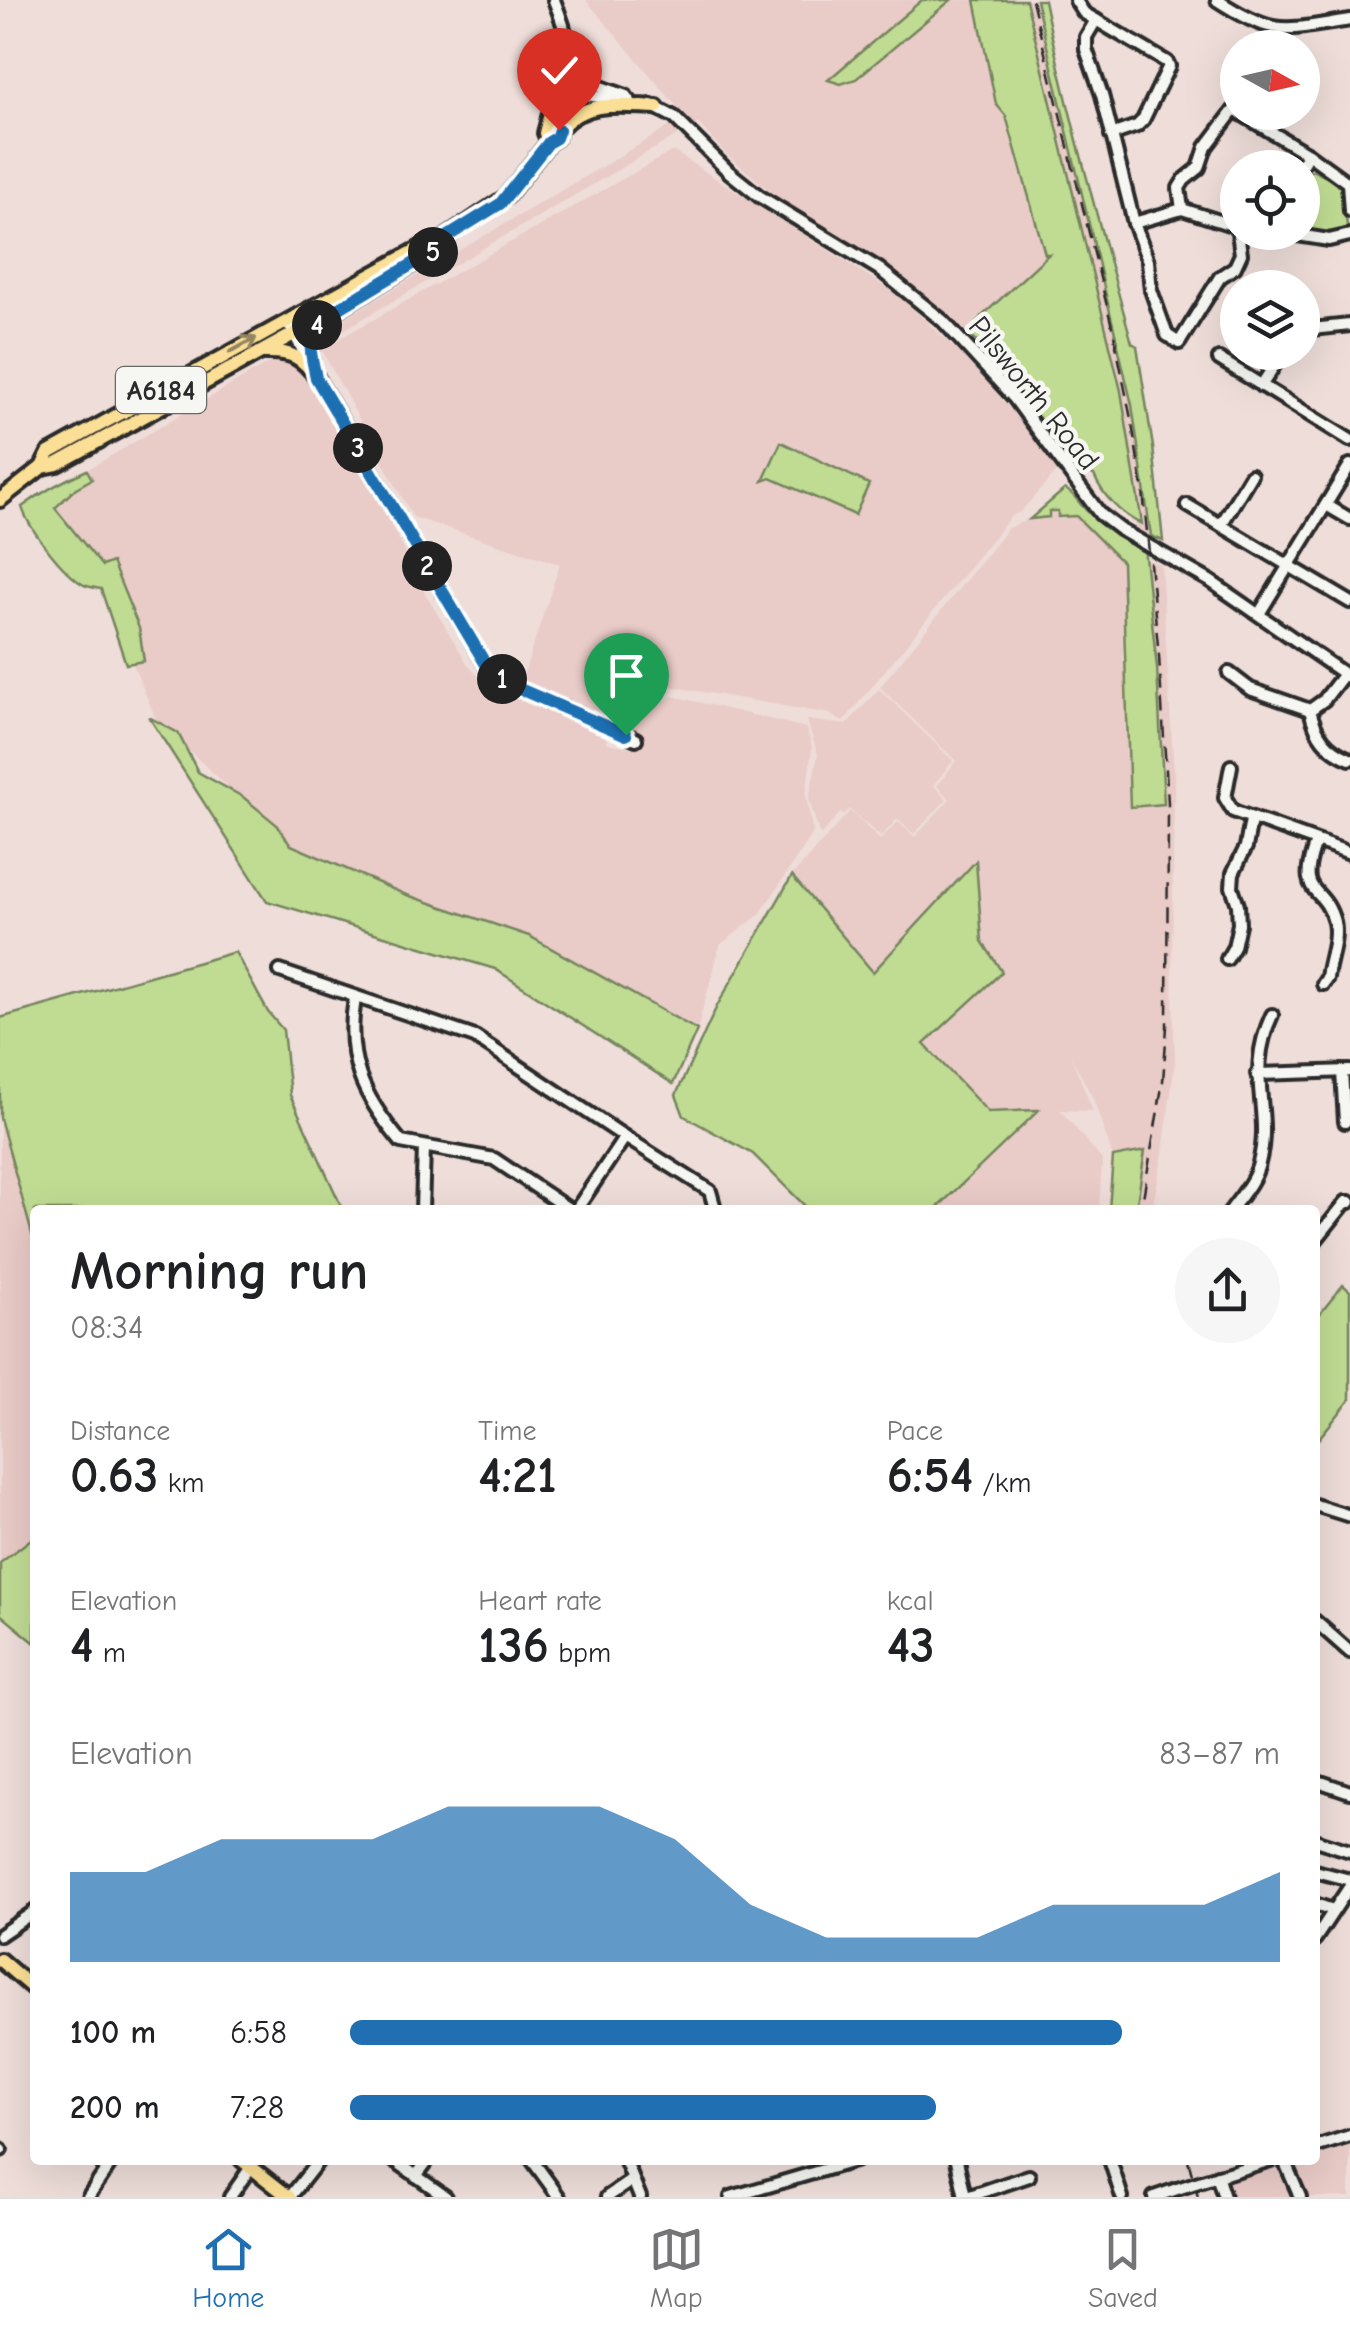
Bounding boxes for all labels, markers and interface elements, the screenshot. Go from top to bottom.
pin [517,28,602,131]
north arrow [1220,30,1320,130]
map controls [1220,30,1320,370]
icon: check [532,43,587,98]
button: locate [1220,150,1320,250]
pin: 5 [408,227,458,277]
text: 5 [426,236,440,268]
button: layers [1220,270,1320,370]
pin: 4 [292,300,342,350]
text: 4 [310,309,324,341]
street label: Pilsworth Road [961,310,1106,477]
one-way arrow [227,335,257,354]
road number: A6184 [116,367,206,413]
pin: 3 [333,423,383,473]
text: 3 [351,432,365,464]
pin: 2 [402,541,452,591]
text: 2 [420,550,434,582]
pin [584,633,669,736]
icon: arrive [599,648,654,703]
pin: 1 [477,654,527,704]
text: 1 [496,663,508,695]
button: share [1175,1238,1280,1343]
text: Morning run [70,1239,368,1303]
text: 08:34 [70,1309,143,1346]
text: Distance [70,1415,170,1447]
text: Time [478,1415,536,1447]
text: Pace [887,1415,943,1447]
text: 0.63 [70,1447,158,1505]
text: 4:21 [478,1447,557,1505]
text: 6:54 [887,1447,973,1505]
text: km [158,1467,205,1499]
text: /km [973,1467,1031,1499]
text: Elevation [70,1585,177,1617]
text: Heart rate [478,1585,602,1617]
text: kcal [887,1585,934,1617]
text: 4 [70,1617,93,1675]
text: 136 [478,1617,549,1675]
text: 43 [887,1617,935,1675]
text: m [93,1637,126,1669]
text: bpm [549,1637,611,1669]
text: Elevation [70,1735,193,1772]
text: 83–87 m [1159,1735,1280,1772]
text: 100 m [70,2014,156,2051]
text: 6:58 [230,2014,287,2051]
text: 200 m [70,2089,159,2126]
text: 7:28 [230,2089,284,2126]
tab: Home [192,2222,264,2314]
tab: Map [649,2222,704,2314]
tab: Saved [1088,2222,1158,2314]

